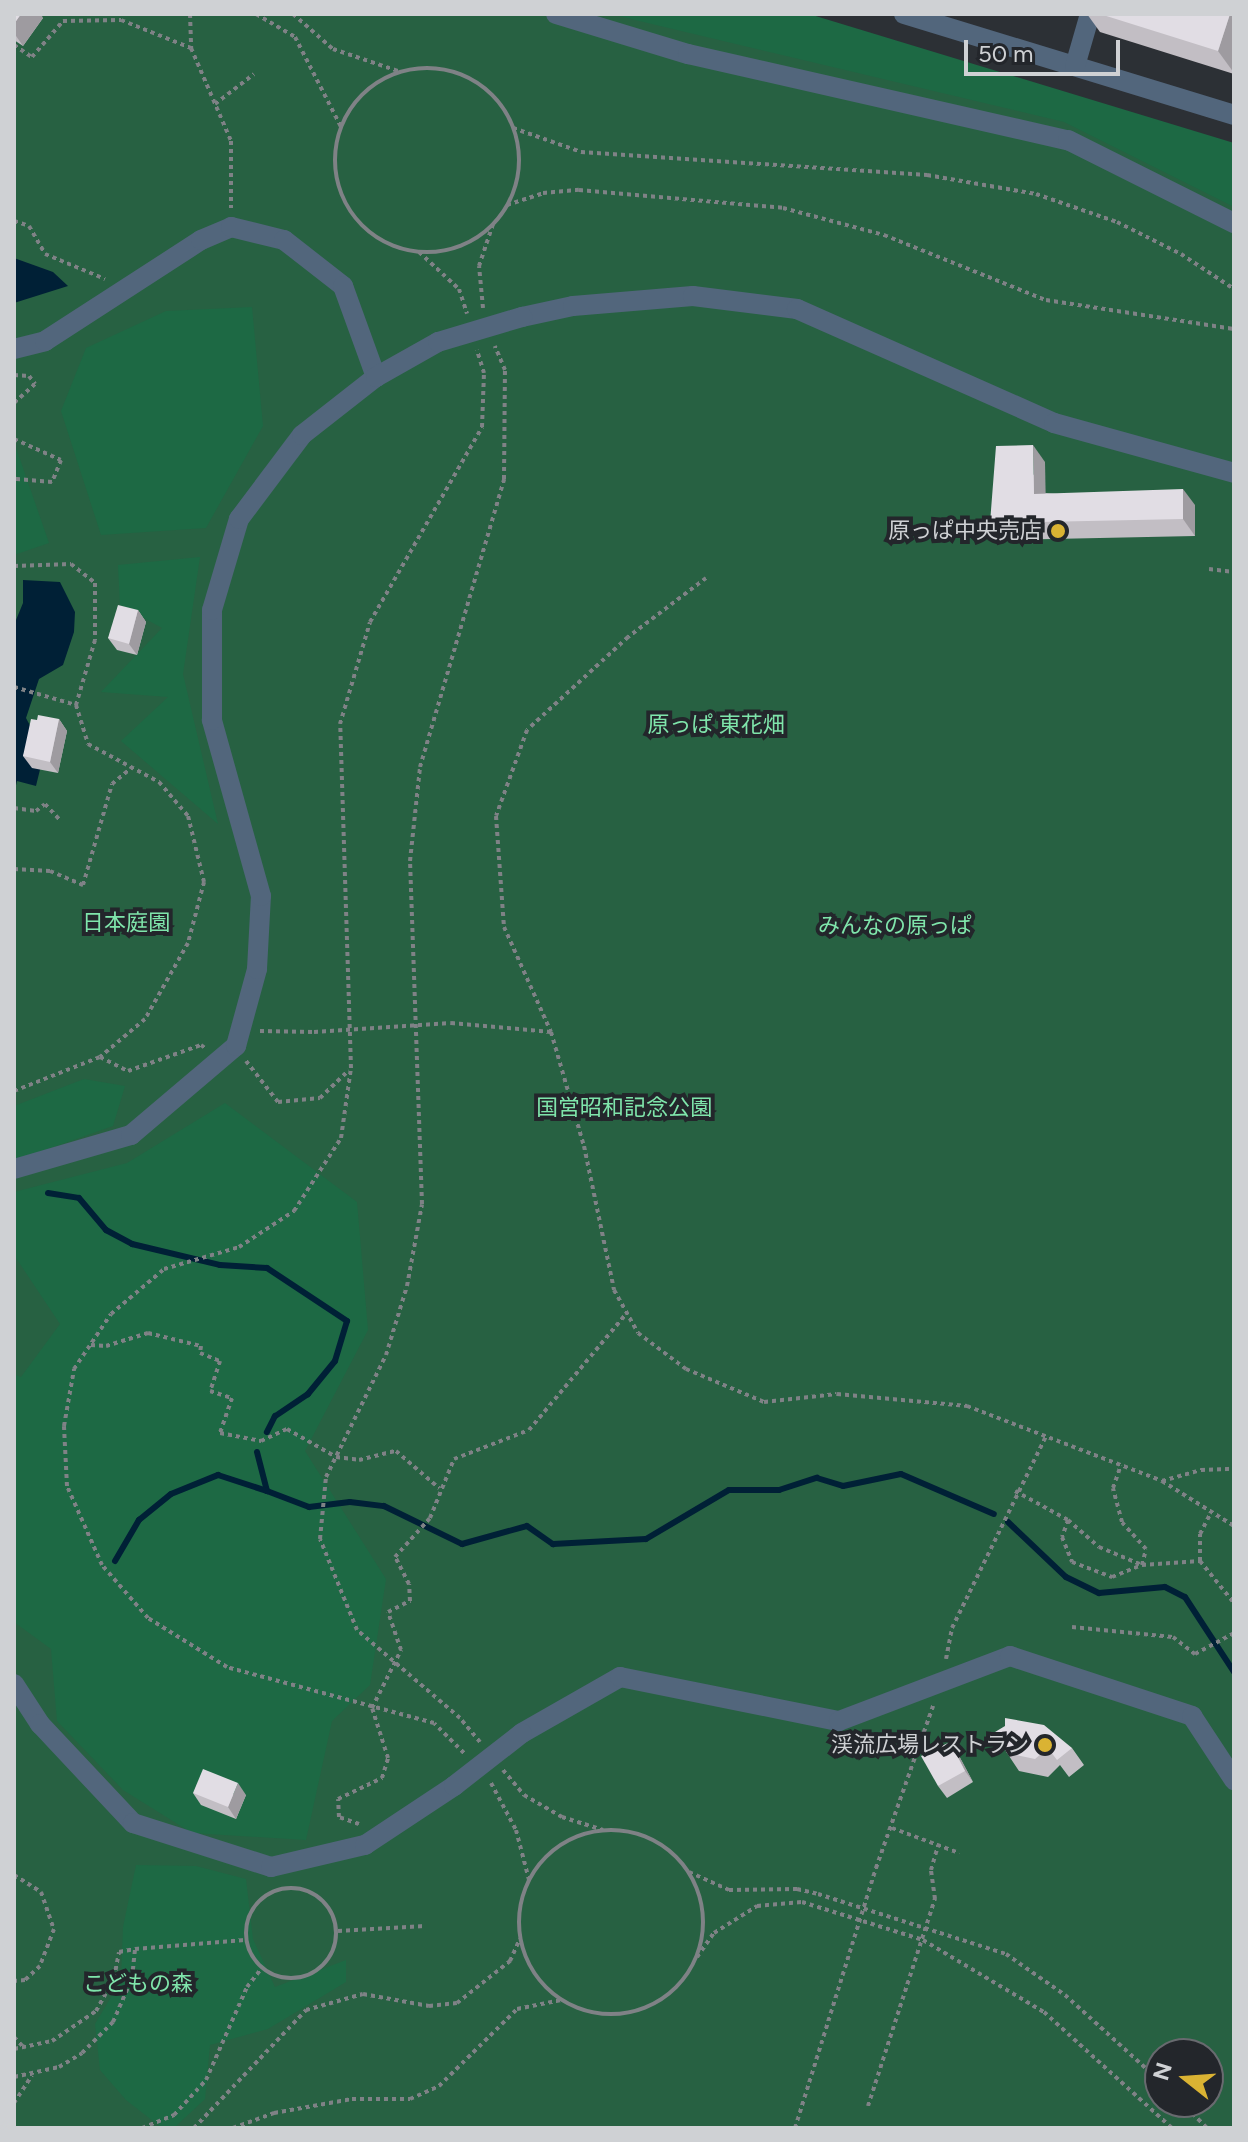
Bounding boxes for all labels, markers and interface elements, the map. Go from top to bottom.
scale bar [968,24,1124,74]
text: 50 m [978,39,1034,68]
place label: 原っぱ中央売店 [888,518,1042,544]
marker: 原っぱ中央売店 [1049,522,1067,540]
park label: 原っぱ 東花畑 [647,712,785,738]
park label: 日本庭園 [82,910,170,936]
park label: みんなの原っぱ [818,913,972,939]
park label: 国営昭和記念公園 [536,1095,712,1121]
place label: 渓流広場レストラン [831,1732,1029,1758]
marker: 渓流広場レストラン [1036,1736,1054,1754]
park label: こどもの森 [83,1971,193,1997]
north arrow [1144,2038,1224,2118]
text: N [1147,2059,1178,2084]

